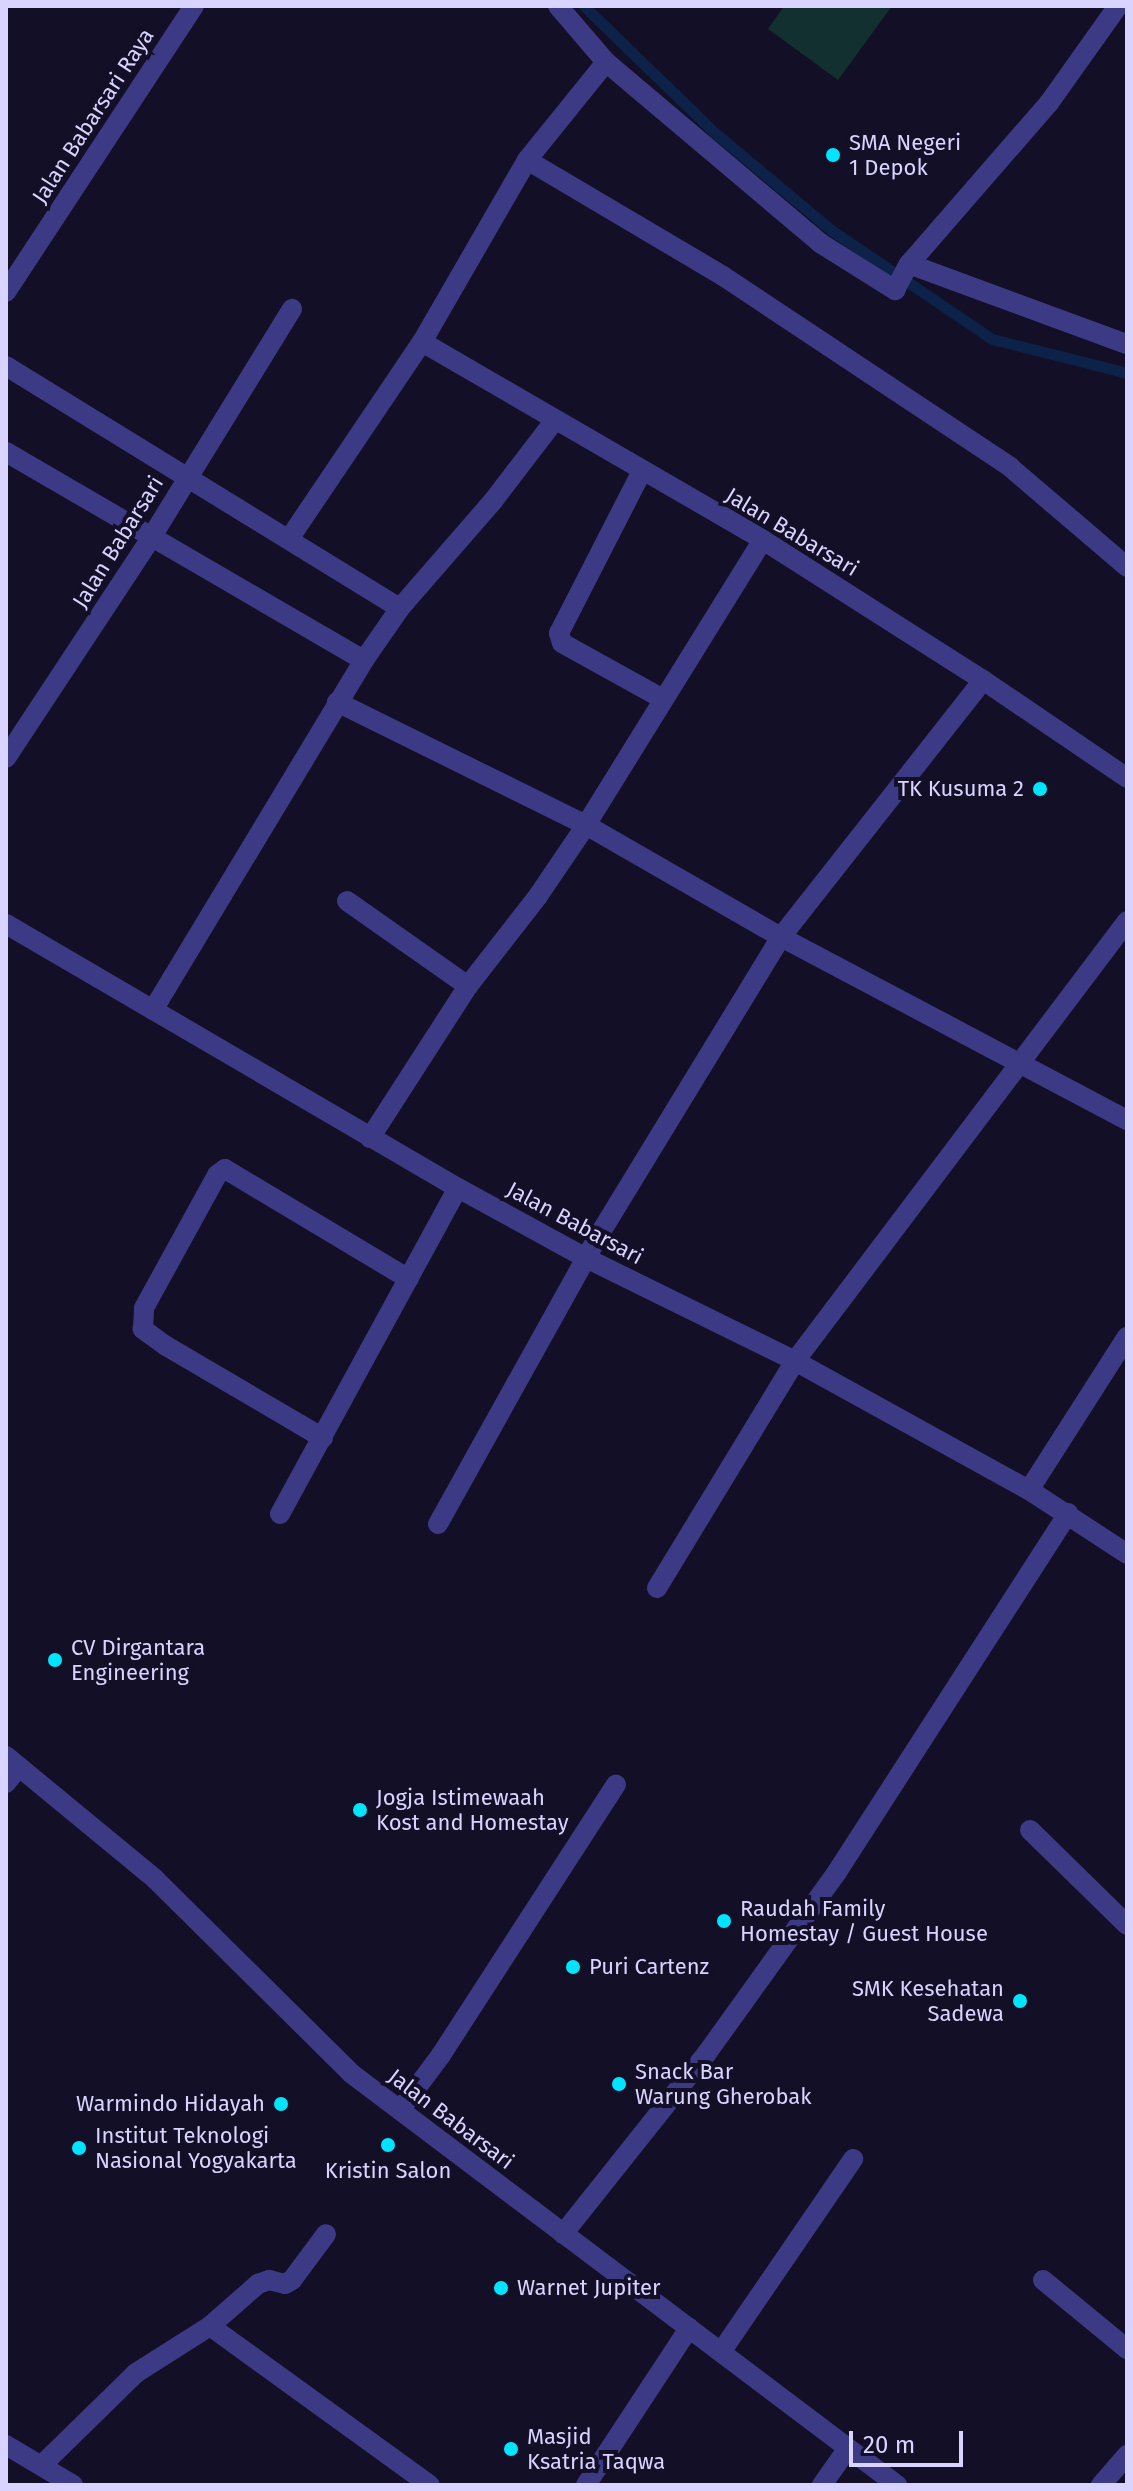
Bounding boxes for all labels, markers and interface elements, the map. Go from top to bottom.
street label: Jalan Babarsari Raya [27,23,159,209]
place label: SMA Negeri 1 Depok [849,129,961,180]
marker: SMA Negeri 1 Depok [824,146,842,164]
street label: Jalan Babarsari [67,471,169,613]
street label: Jalan Babarsari [721,482,863,582]
place label: TK Kusuma 2 [898,776,1024,802]
marker: TK Kusuma 2 [1031,780,1049,798]
street label: Jalan Babarsari [502,1176,648,1270]
place label: CV Dirgantara Engineering [71,1634,205,1686]
marker: CV Dirgantara Engineering [46,1651,64,1669]
place label: Jogja Istimewaah Kost and Homestay [376,1784,569,1836]
marker: Jogja Istimewaah Kost and Homestay [351,1801,369,1819]
place label: Raudah Family Homestay / Guest House [740,1895,988,1946]
marker: Raudah Family Homestay / Guest House [715,1912,733,1930]
place label: Puri Cartenz [589,1954,709,1980]
marker: Puri Cartenz [564,1958,582,1976]
place label: SMK Kesehatan Sadewa [852,1975,1004,2026]
marker: SMK Kesehatan Sadewa [1011,1992,1029,2010]
place label: Snack Bar Warung Gherobak [635,2058,811,2110]
street label: Jalan Babarsari [383,2063,519,2175]
marker: Snack Bar Warung Gherobak [610,2075,628,2093]
place label: Warmindo Hidayah [76,2091,265,2117]
marker: Warmindo Hidayah [272,2095,290,2113]
place label: Institut Teknologi Nasional Yogyakarta [95,2122,297,2174]
marker: Kristin Salon [379,2136,397,2154]
marker: Institut Teknologi Nasional Yogyakarta [70,2139,88,2157]
place label: Kristin Salon [325,2158,451,2184]
place label: Warnet Jupiter [517,2275,661,2301]
marker: Warnet Jupiter [492,2279,510,2297]
scale bar [853,2415,967,2465]
place label: Masjid Ksatria Taqwa [527,2423,665,2474]
text: 20 m [863,2431,915,2459]
marker: Masjid Ksatria Taqwa [502,2440,520,2458]

